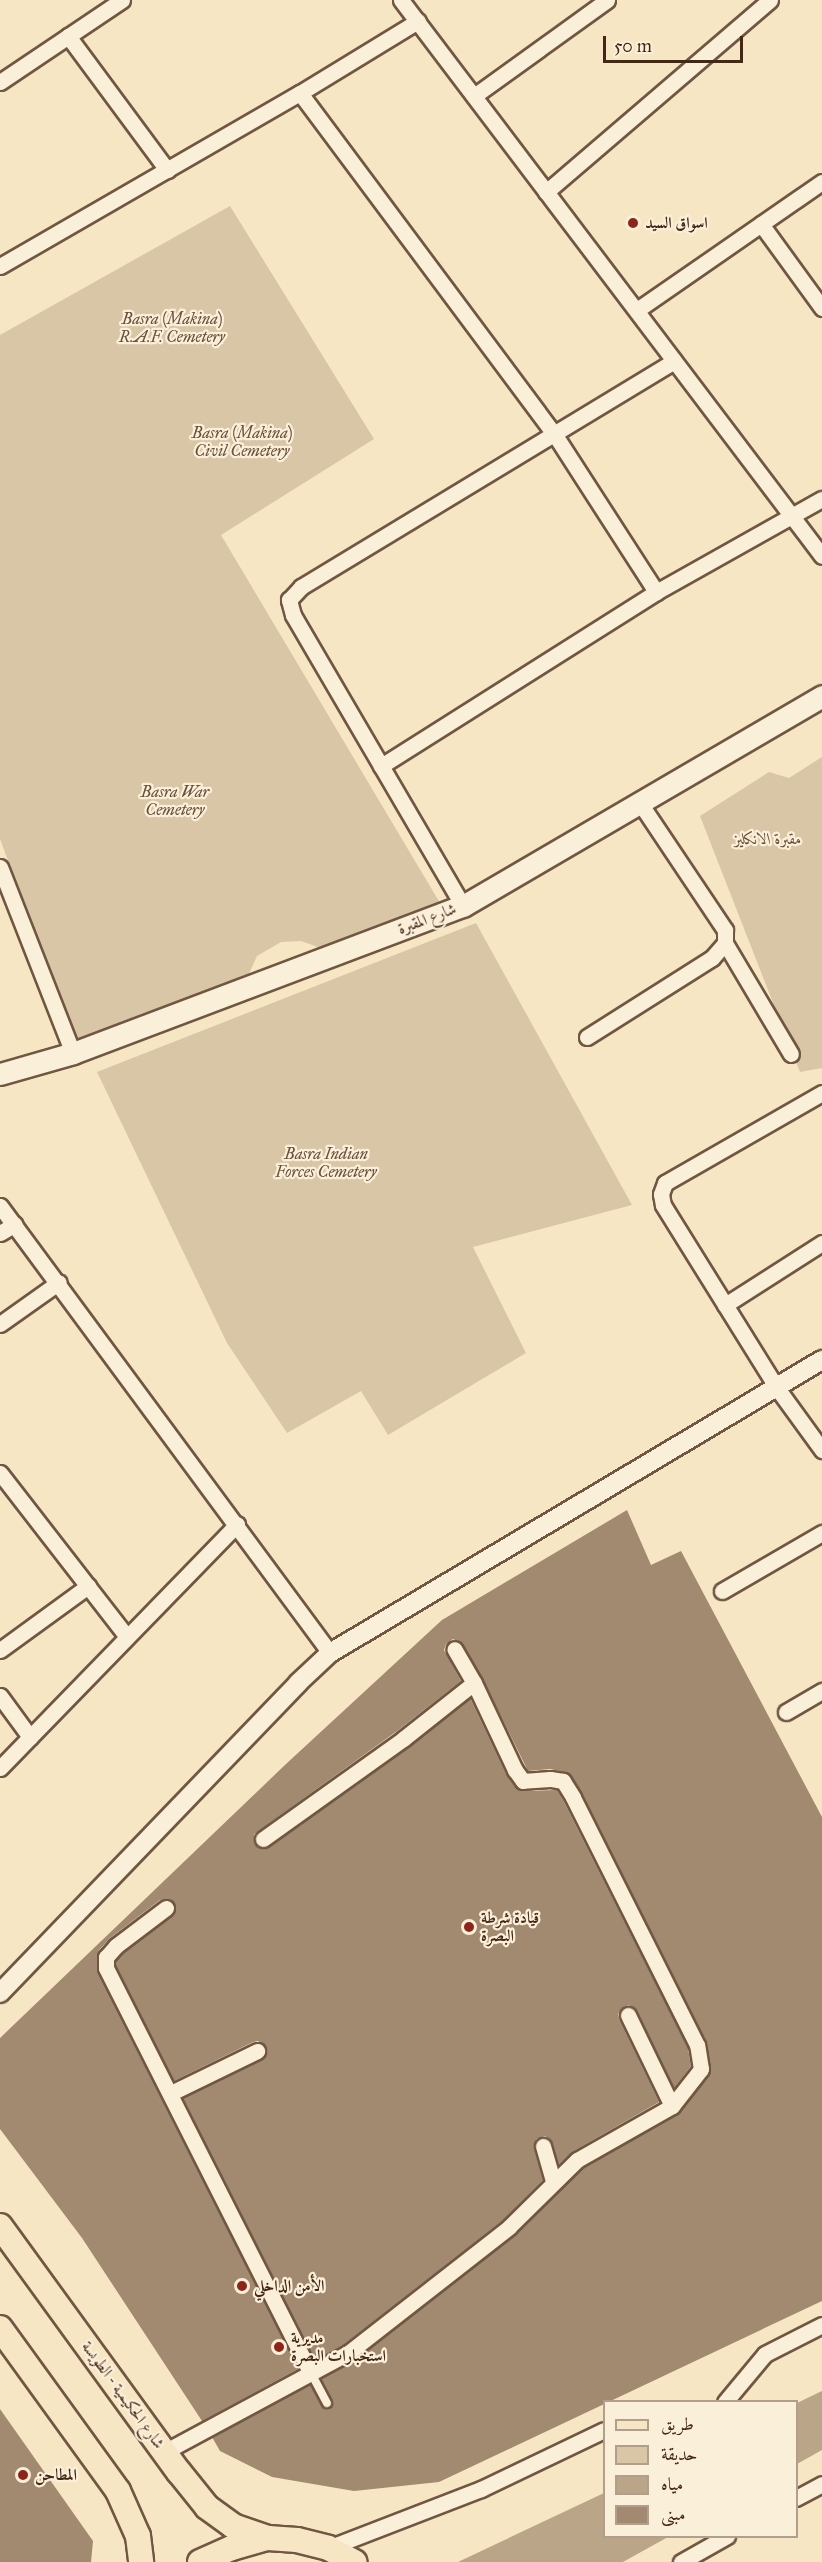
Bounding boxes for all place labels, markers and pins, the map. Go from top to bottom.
place label: اسواق السيد [645,213,708,233]
marker: اسواق السيد [626,216,640,230]
place label: قيادة شرطة البصرة [481,1908,539,1946]
marker: قيادة شرطة البصرة [462,1920,476,1934]
place label: الأمن الداخلي [254,2276,325,2296]
marker: الأمن الداخلي [235,2279,249,2293]
place label: مديرية استخبارات البصرة [291,2328,386,2366]
marker: مديرية استخبارات البصرة [272,2340,286,2354]
place label: المطاحن [35,2465,77,2485]
marker: المطاحن [16,2468,30,2482]

